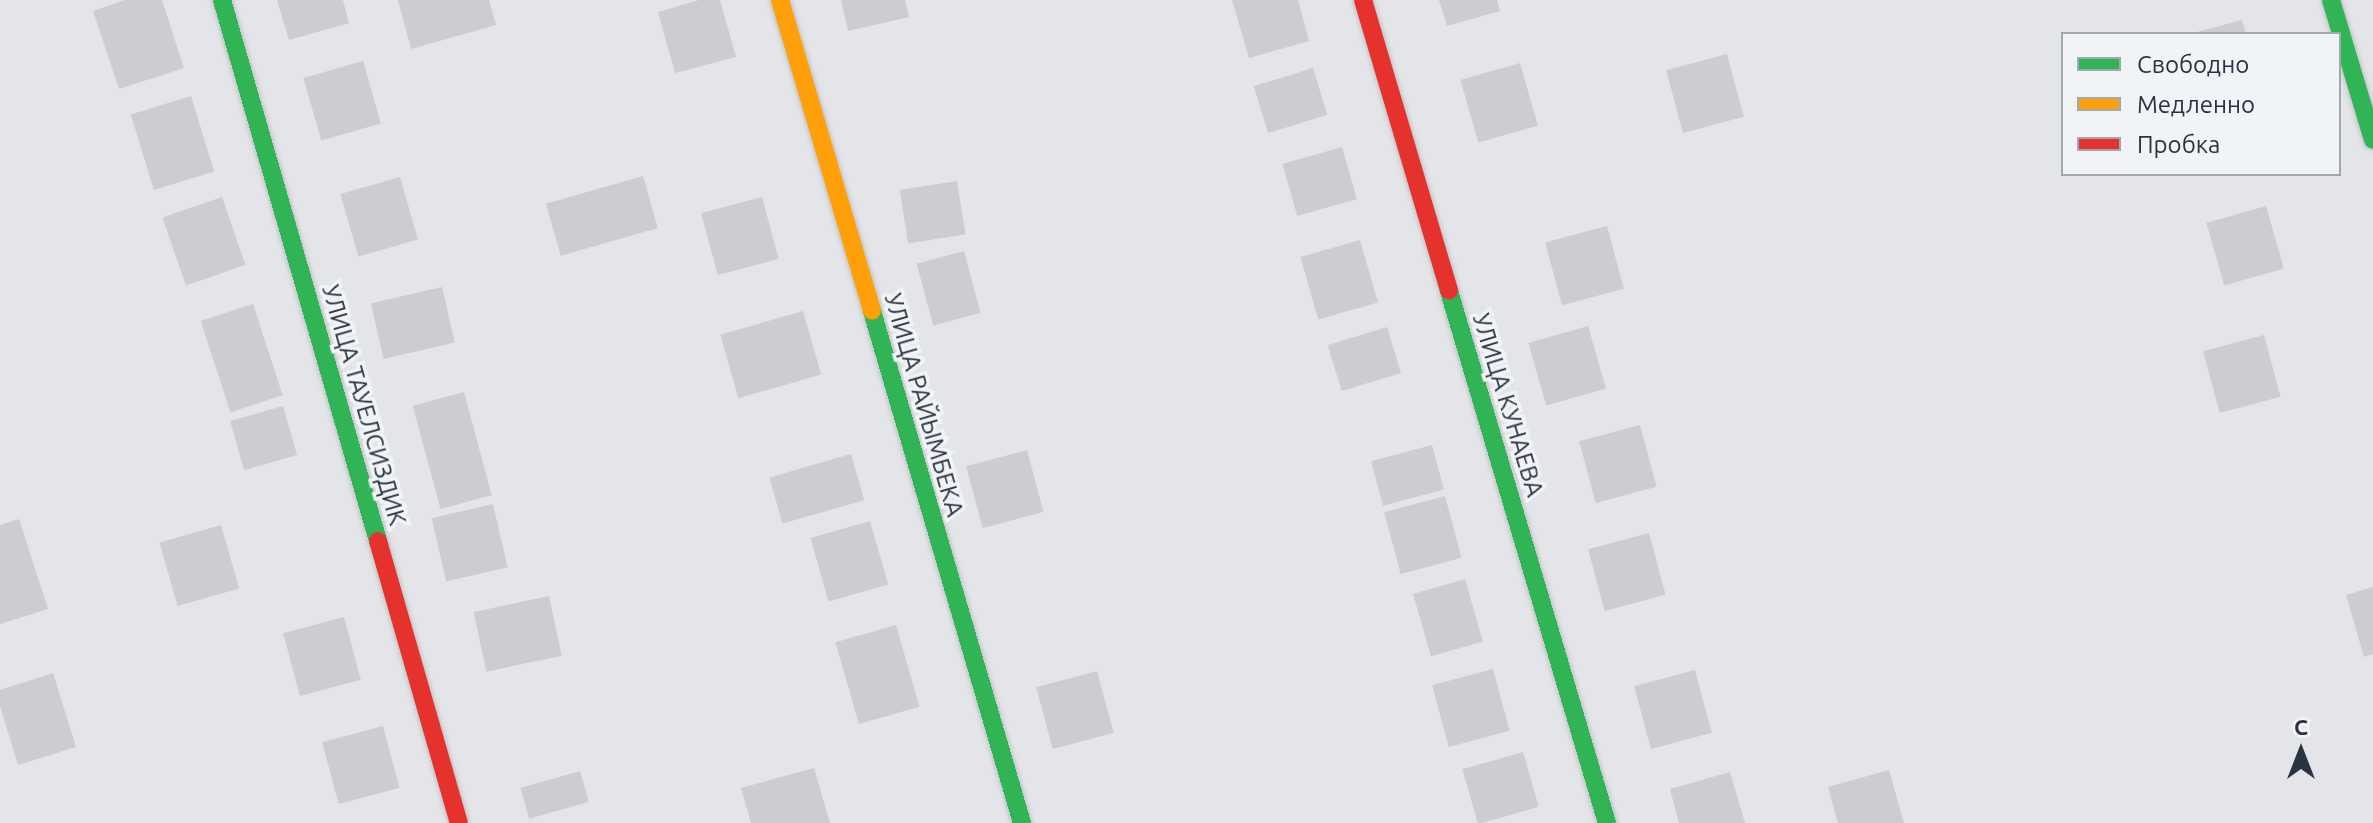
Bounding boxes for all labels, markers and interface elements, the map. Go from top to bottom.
legend [2061,32,2341,176]
text: Свободно [2137,51,2249,78]
text: Медленно [2137,91,2255,118]
text: Пробка [2137,131,2220,158]
street label: УЛИЦА ТАУЕЛСИЗДИК [316,282,412,528]
street label: УЛИЦА РАЙЫМБЕКА [878,290,970,520]
street label: УЛИЦА КУНАЕВА [1466,310,1550,500]
north arrow [2261,711,2341,791]
text: С [2294,714,2308,739]

